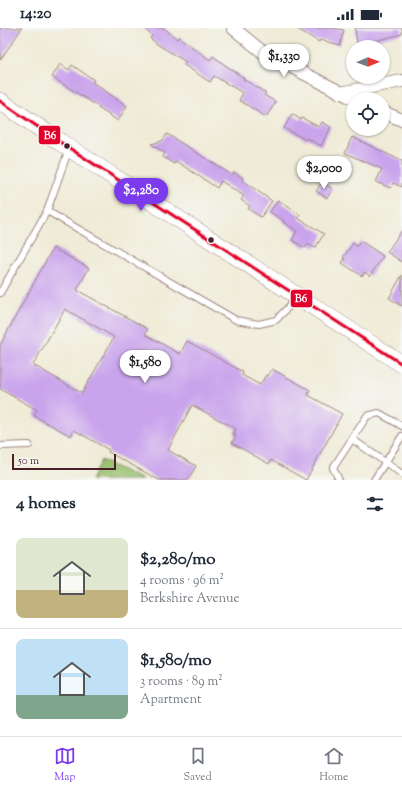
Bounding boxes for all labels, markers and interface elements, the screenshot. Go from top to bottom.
text: 14:20 [20,4,52,25]
north arrow [346,40,390,84]
map controls [346,40,390,136]
pin: $1,330 [251,44,317,78]
text: $1,330 [268,48,300,66]
button: locate [346,92,390,136]
line badge: B6 [38,125,61,145]
text: B6 [43,128,57,144]
unlabelled marker [62,141,72,151]
pin: $2,000 [291,156,357,190]
text: $2,000 [306,160,342,178]
pin: $2,280 [108,178,174,212]
text: $2,280 [123,182,159,200]
unlabelled marker [206,235,216,245]
line badge: B6 [290,289,313,308]
text: B6 [294,291,308,307]
pin: $1,580 [112,350,178,384]
text: $1,580 [129,354,161,372]
scale bar [12,452,116,471]
text: 50 m [18,453,39,469]
text: 4 homes [16,492,76,516]
icon: filters [364,493,386,515]
text: $2,280/mo [140,548,215,572]
icon: home [48,554,96,602]
text: 4 rooms · 96 m² [140,572,224,590]
text: Berkshire Avenue [140,590,240,608]
text: $1,580/mo [140,649,211,673]
icon: home [48,655,96,703]
text: 3 rooms · 89 m² [140,673,223,691]
text: Apartment [140,691,201,709]
tab: Map [54,745,76,785]
tab: Saved [183,745,212,785]
tab: Home [319,745,348,785]

